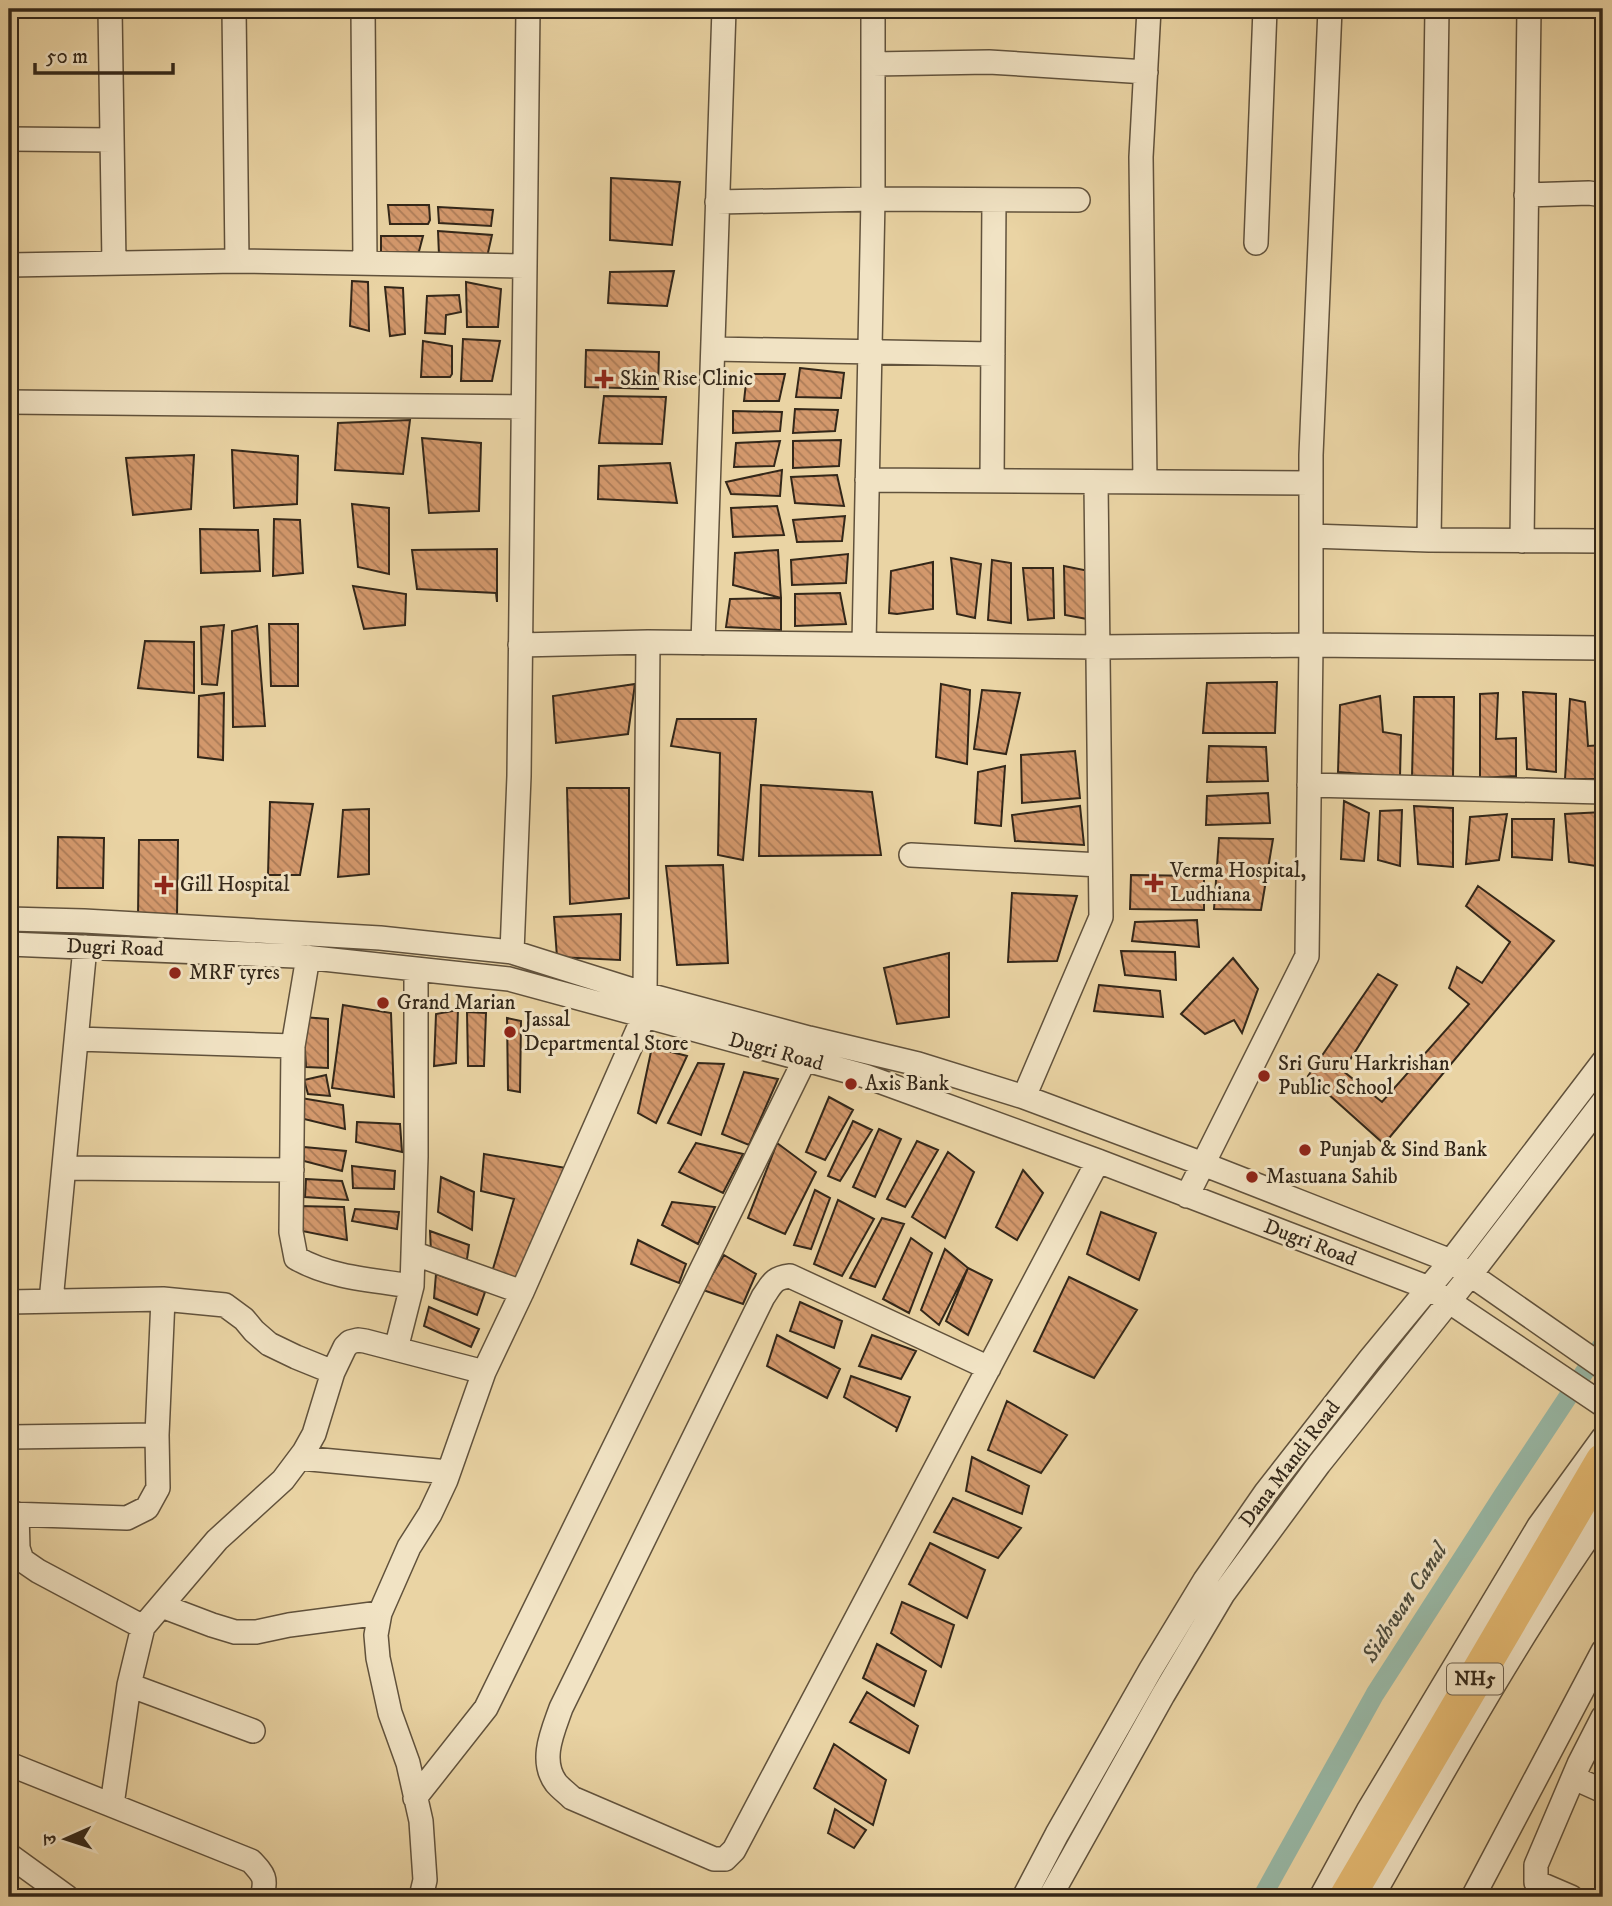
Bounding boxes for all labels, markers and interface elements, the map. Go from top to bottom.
scale bar [35,32,173,76]
text: 50 m [46,44,88,70]
place label: Skin Rise Clinic [620,366,753,392]
marker: Skin Rise Clinic [594,369,614,389]
place label: Verma Hospital, Ludhiana [1169,858,1306,908]
place label: Gill Hospital [180,872,290,898]
marker: Verma Hospital, Ludhiana [1144,873,1164,893]
marker: Gill Hospital [154,875,174,895]
street label: Dugri Road [66,933,165,963]
place label: MRF tyres [189,960,280,986]
marker: MRF tyres [167,965,183,981]
place label: Grand Marian [397,990,516,1016]
marker: Grand Marian [375,995,391,1011]
place label: Jassal Departmental Store [522,1007,689,1057]
marker: Jassal Departmental Store [502,1024,518,1040]
street label: Dugri Road [726,1027,827,1077]
place label: Sri Guru Harkrishan Public School [1278,1051,1450,1101]
marker: Sri Guru Harkrishan Public School [1256,1068,1272,1084]
place label: Axis Bank [865,1071,950,1097]
marker: Axis Bank [843,1076,859,1092]
place label: Punjab & Sind Bank [1319,1137,1488,1163]
marker: Punjab & Sind Bank [1297,1142,1313,1158]
place label: Mastuana Sahib [1266,1164,1398,1190]
marker: Mastuana Sahib [1244,1169,1260,1185]
street label: Dugri Road [1260,1213,1361,1273]
street label: Dana Mandi Road [1234,1395,1346,1532]
water label: Sidhwan Canal [1355,1536,1455,1669]
road number: NH5 [1447,1664,1503,1694]
north arrow [32,1804,102,1874]
text: उ [39,1833,62,1847]

